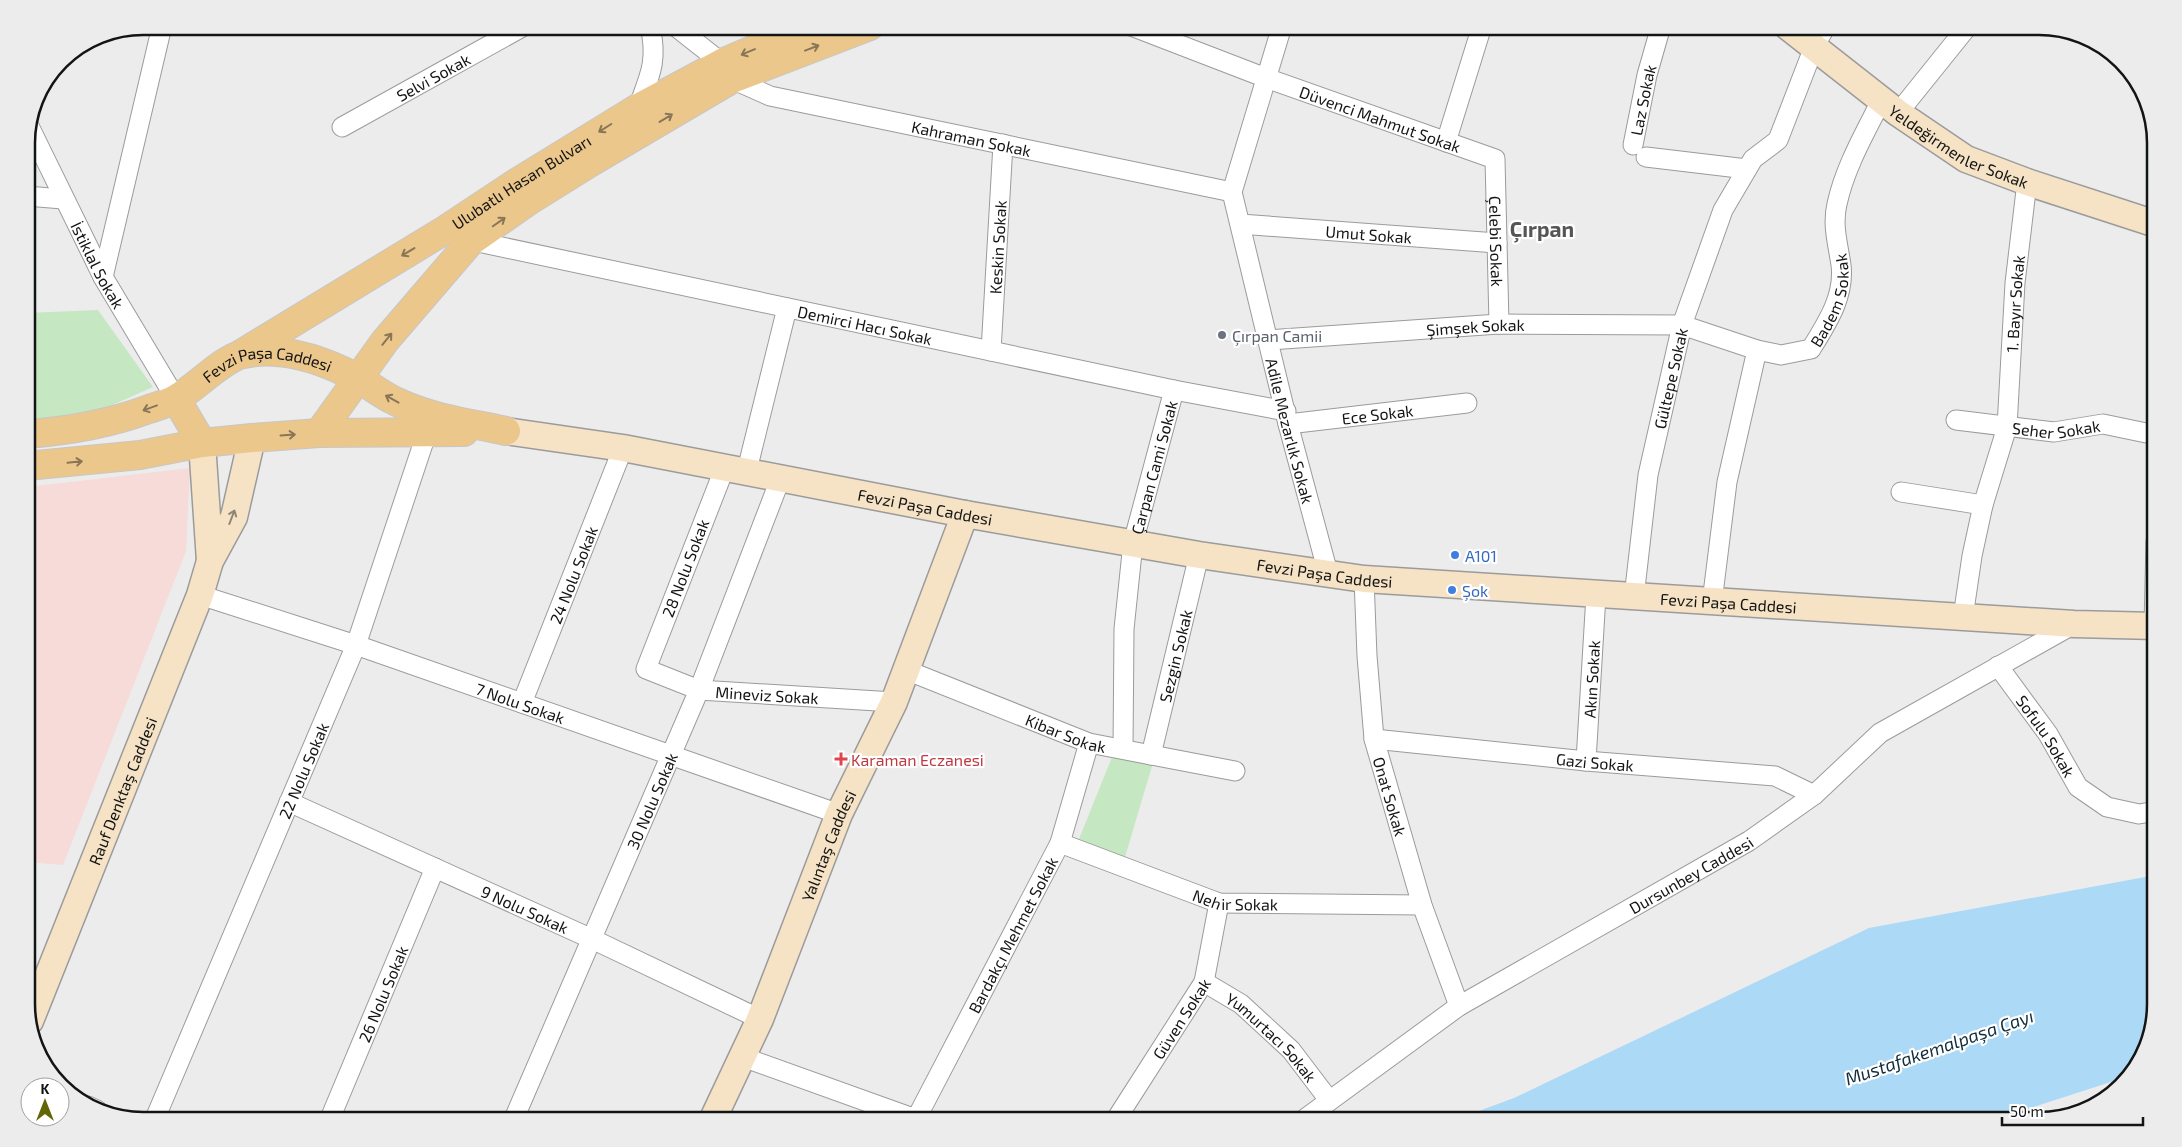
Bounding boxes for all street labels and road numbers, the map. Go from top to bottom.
street label: Selvi Sokak [393,49,473,105]
street label: Laz Sokak [1626,62,1659,137]
street label: Düvenci Mahmut Sokak [1297,81,1463,156]
street label: Yeldeğirmenler Sokak [1886,100,2031,191]
street label: Kahraman Sokak [910,116,1033,160]
street label: Ulubatlı Hasan Bulvarı [448,130,594,233]
street label: Çelebi Sokak [1485,196,1508,287]
street label: Keskin Sokak [985,200,1009,295]
street label: İstiklal Sokak [68,218,129,311]
street label: Umut Sokak [1325,221,1413,246]
street label: Badem Sokak [1805,252,1851,350]
street label: 1. Bayır Sokak [2002,254,2028,353]
street label: Demirci Hacı Sokak [796,301,934,348]
street label: Şimşek Sokak [1426,314,1525,340]
street label: Gültepe Sokak [1649,326,1691,431]
street label: Fevzi Paşa Caddesi [198,342,335,386]
street label: Adile Mezarlık Sokak [1263,356,1318,505]
street label: Çarpan Cami Sokak [1126,398,1180,537]
street label: Ece Sokak [1341,400,1414,427]
street label: Seher Sokak [2011,415,2101,441]
street label: Fevzi Paşa Caddesi [856,484,994,528]
street label: 28 Nolu Sokak [658,516,712,620]
street label: 24 Nolu Sokak [545,523,601,626]
street label: Fevzi Paşa Caddesi [1256,554,1393,590]
street label: Fevzi Paşa Caddesi [1660,588,1797,616]
street label: Sezgin Sokak [1155,608,1195,704]
street label: Akın Sokak [1579,640,1603,719]
street label: 7 Nolu Sokak [473,678,567,727]
street label: Mineviz Sokak [715,682,819,707]
street label: Sofulu Sokak [2013,691,2080,780]
street label: Kibar Sokak [1023,709,1108,756]
street label: Rauf Denktaş Caddesi [84,714,160,867]
street label: 22 Nolu Sokak [274,719,332,821]
street label: Gazi Sokak [1555,748,1634,774]
street label: 30 Nolu Sokak [622,749,680,852]
street label: Onat Sokak [1370,754,1411,838]
street label: Yalıntaş Caddesi [797,787,859,904]
street label: Dursunbey Caddesi [1625,832,1756,917]
street label: Bardakçı Mehmet Sokak [964,853,1061,1016]
street label: 9 Nolu Sokak [478,881,572,937]
street label: Nehir Sokak [1190,885,1278,913]
street label: 26 Nolu Sokak [354,943,411,1045]
street label: Güven Sokak [1148,974,1214,1062]
street label: Yumurtacı Sokak [1223,988,1321,1085]

